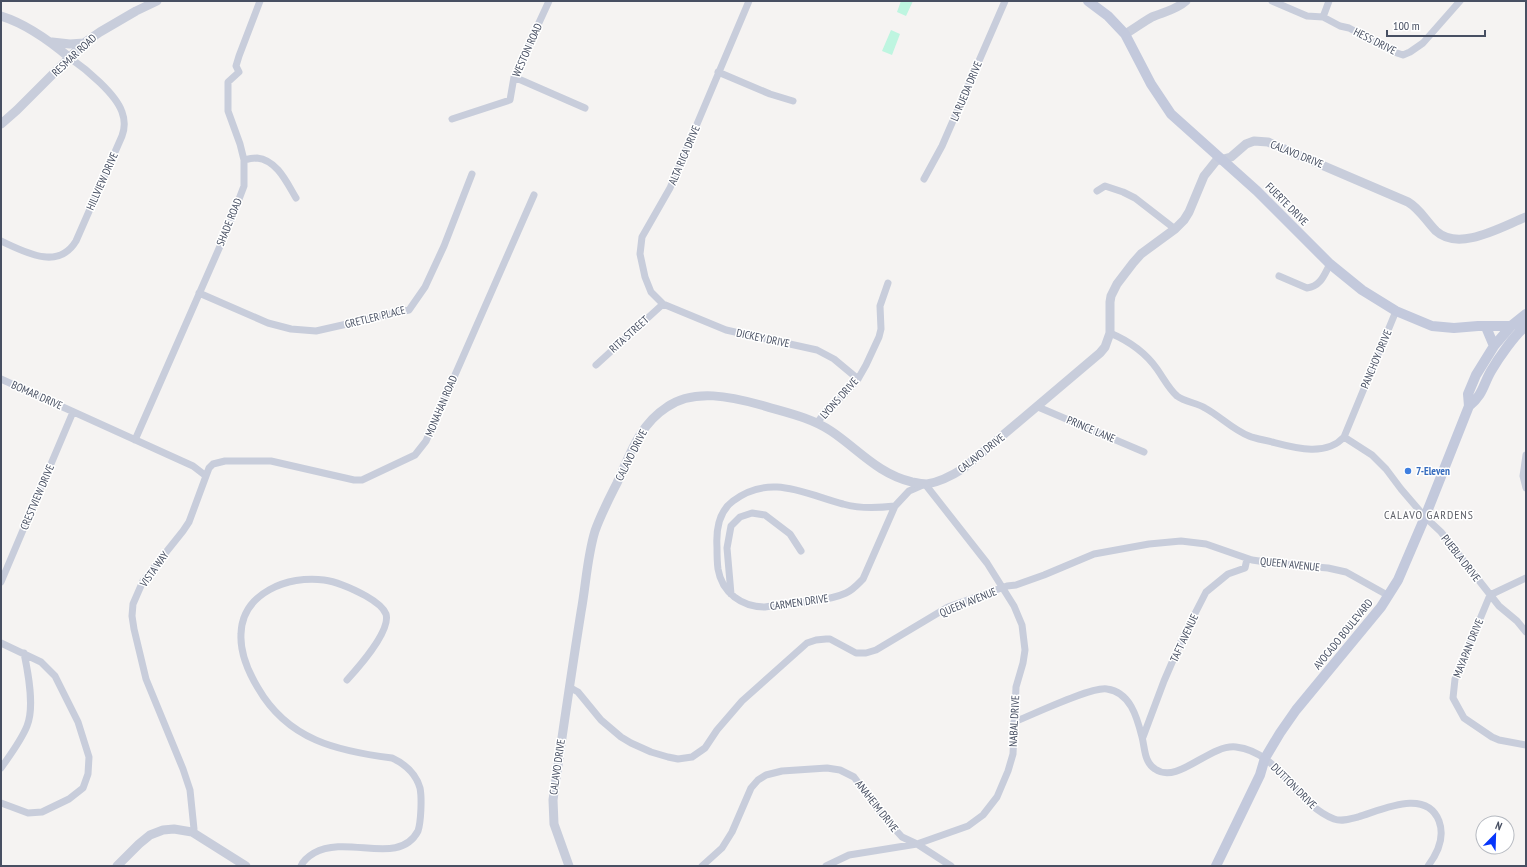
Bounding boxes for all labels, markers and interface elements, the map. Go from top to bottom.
scale bar [1387,12,1485,38]
text: 100 m [1393,18,1420,33]
street label: WESTON ROAD [509,21,545,79]
street label: HESS DRIVE [1351,24,1399,58]
street label: RESMAR ROAD [49,31,100,79]
street label: LA RUEDA DRIVE [947,59,985,123]
street label: ALTA RICA DRIVE [665,123,703,187]
street label: CALAVO DRIVE [1268,137,1326,171]
street label: HILLVIEW DRIVE [83,150,121,212]
street label: FUERTE DRIVE [1263,180,1312,229]
street label: SHADE ROAD [213,196,245,248]
street label: GRETLER PLACE [343,303,407,331]
street label: RITA STREET [606,312,652,355]
street label: DICKEY DRIVE [735,326,791,351]
street label: PANCHOY DRIVE [1357,327,1395,391]
street label: MONAHAN ROAD [422,373,460,439]
street label: LYONS DRIVE [817,374,861,422]
street label: BOMAR DRIVE [9,378,65,413]
street label: PRINCE LANE [1065,413,1118,446]
street label: CALAVO DRIVE [612,427,650,483]
street label: CALAVO DRIVE [955,430,1008,476]
street label: CRESTVIEW DRIVE [17,462,57,532]
place label: 7-Eleven [1416,464,1450,478]
marker: 7-Eleven [1403,466,1413,476]
district label: CALAVO GARDENS [1384,507,1474,522]
street label: PUEBLA DRIVE [1438,532,1484,585]
street label: VISTA WAY [136,549,172,590]
street label: QUEEN AVENUE [1259,554,1321,574]
street label: QUEEN AVENUE [938,584,999,620]
street label: CARMEN DRIVE [769,591,829,613]
street label: AVOCADO BOULEVARD [1310,596,1376,672]
street label: TAFT AVENUE [1167,611,1201,664]
street label: MAYAPAN DRIVE [1450,616,1486,680]
street label: NABAL DRIVE [1006,695,1022,747]
street label: CALAVO DRIVE [546,738,568,796]
street label: DUTTON DRIVE [1268,760,1320,812]
street label: ANAHEIM DRIVE [852,777,902,835]
north arrow [1475,815,1515,855]
text: N [1493,818,1504,833]

